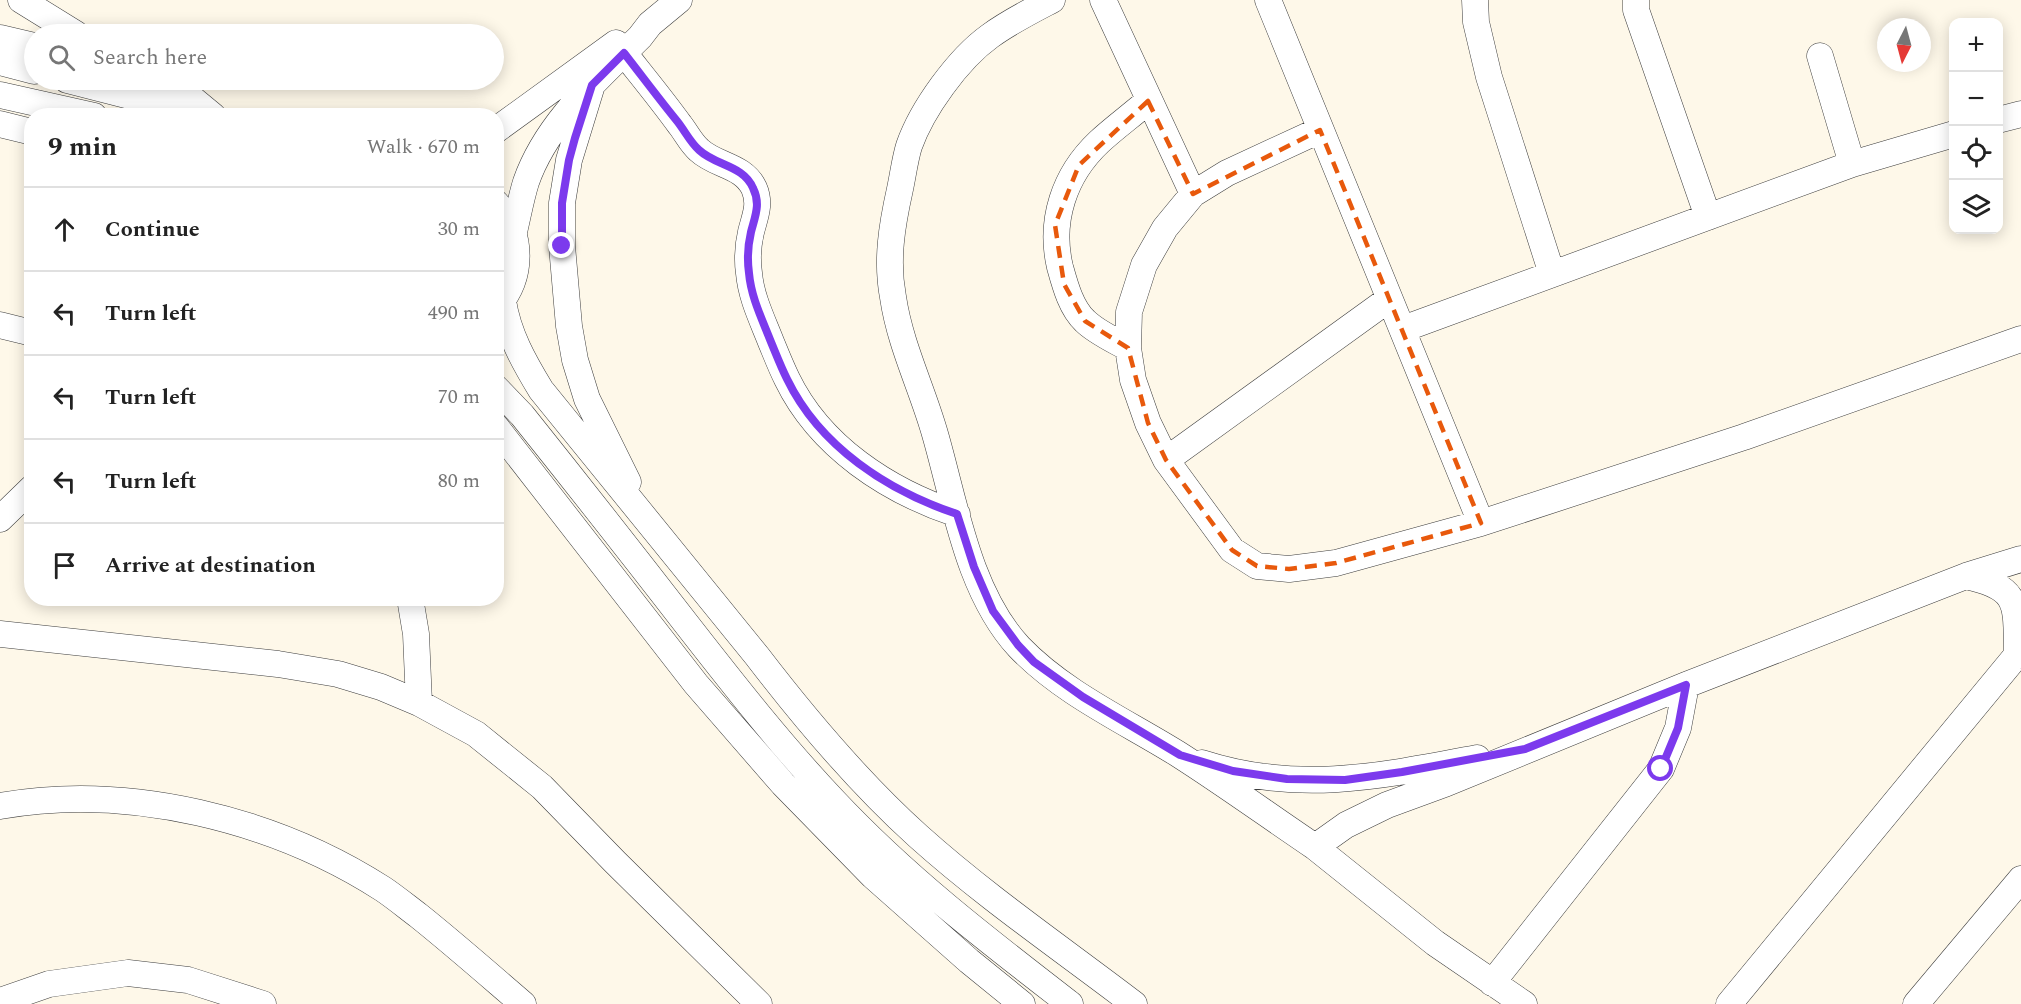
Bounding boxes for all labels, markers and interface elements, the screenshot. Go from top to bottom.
north arrow [1877,18,1931,72]
map controls [1949,18,2003,234]
button: + [1949,18,2003,72]
search box [24,24,504,90]
icon: search [45,41,78,74]
text: Search here [93,41,207,74]
button: − [1949,72,2003,126]
button: locate [1949,126,2003,180]
text: 9 min [48,127,117,167]
text: Walk · 670 m [367,132,480,162]
button: layers [1949,180,2003,234]
icon: ahead [48,213,81,246]
text: Continue [105,213,200,246]
text: 30 m [438,214,480,244]
route end [548,232,574,258]
icon: left [48,297,81,330]
text: Turn left [105,297,197,330]
text: 490 m [428,298,480,328]
icon: left [48,381,81,414]
text: Turn left [105,381,197,414]
text: 70 m [438,382,480,412]
icon: left [48,465,81,498]
text: Turn left [105,465,197,498]
text: 80 m [438,466,480,496]
icon: arrive [48,549,81,582]
text: Arrive at destination [105,549,316,582]
route start [1647,755,1673,781]

